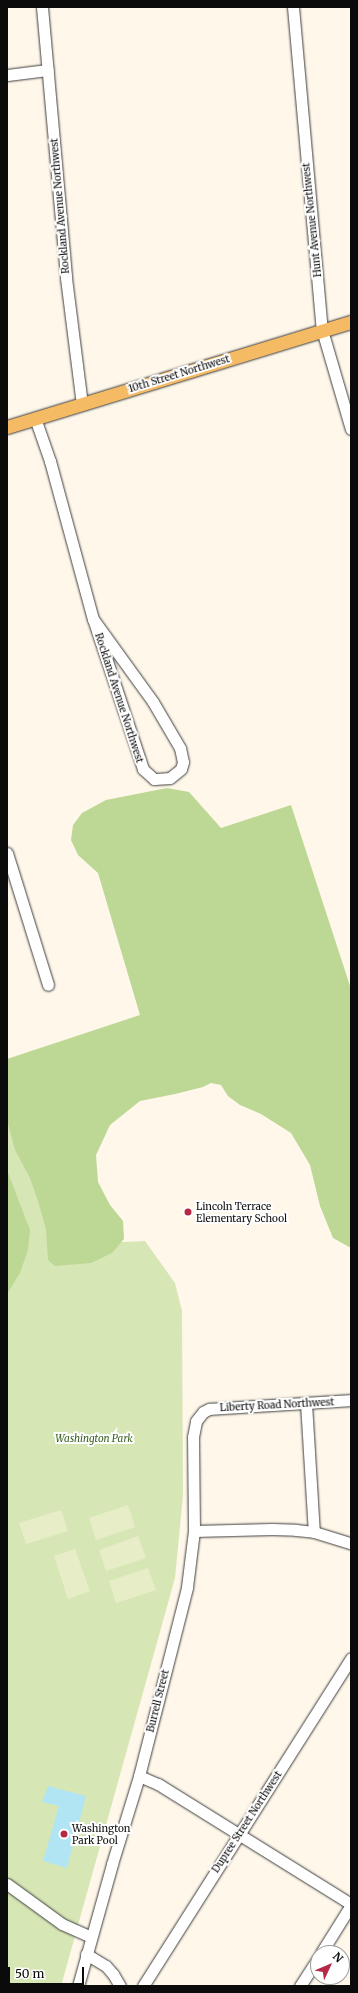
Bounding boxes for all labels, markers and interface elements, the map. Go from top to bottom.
street label: Rockland Avenue Northwest [48,138,72,274]
street label: Hunt Avenue Northwest [300,162,324,278]
street label: 10th Street Northwest [127,353,231,395]
street label: Rockland Avenue Northwest [92,631,146,765]
place label: Lincoln Terrace Elementary School [196,1200,287,1224]
marker: Lincoln Terrace Elementary School [183,1207,193,1217]
street label: Liberty Road Northwest [219,1396,335,1414]
park label: Washington Park [55,1433,133,1445]
street label: Burrell Street [144,1668,172,1734]
street label: Dupree Street Northwest [210,1769,284,1875]
place label: Washington Park Pool [72,1822,130,1846]
marker: Washington Park Pool [59,1829,69,1839]
north arrow [310,1945,350,1985]
text: N [330,1949,346,1965]
scale bar [10,1959,86,1985]
text: 50 m [15,1966,44,1981]

